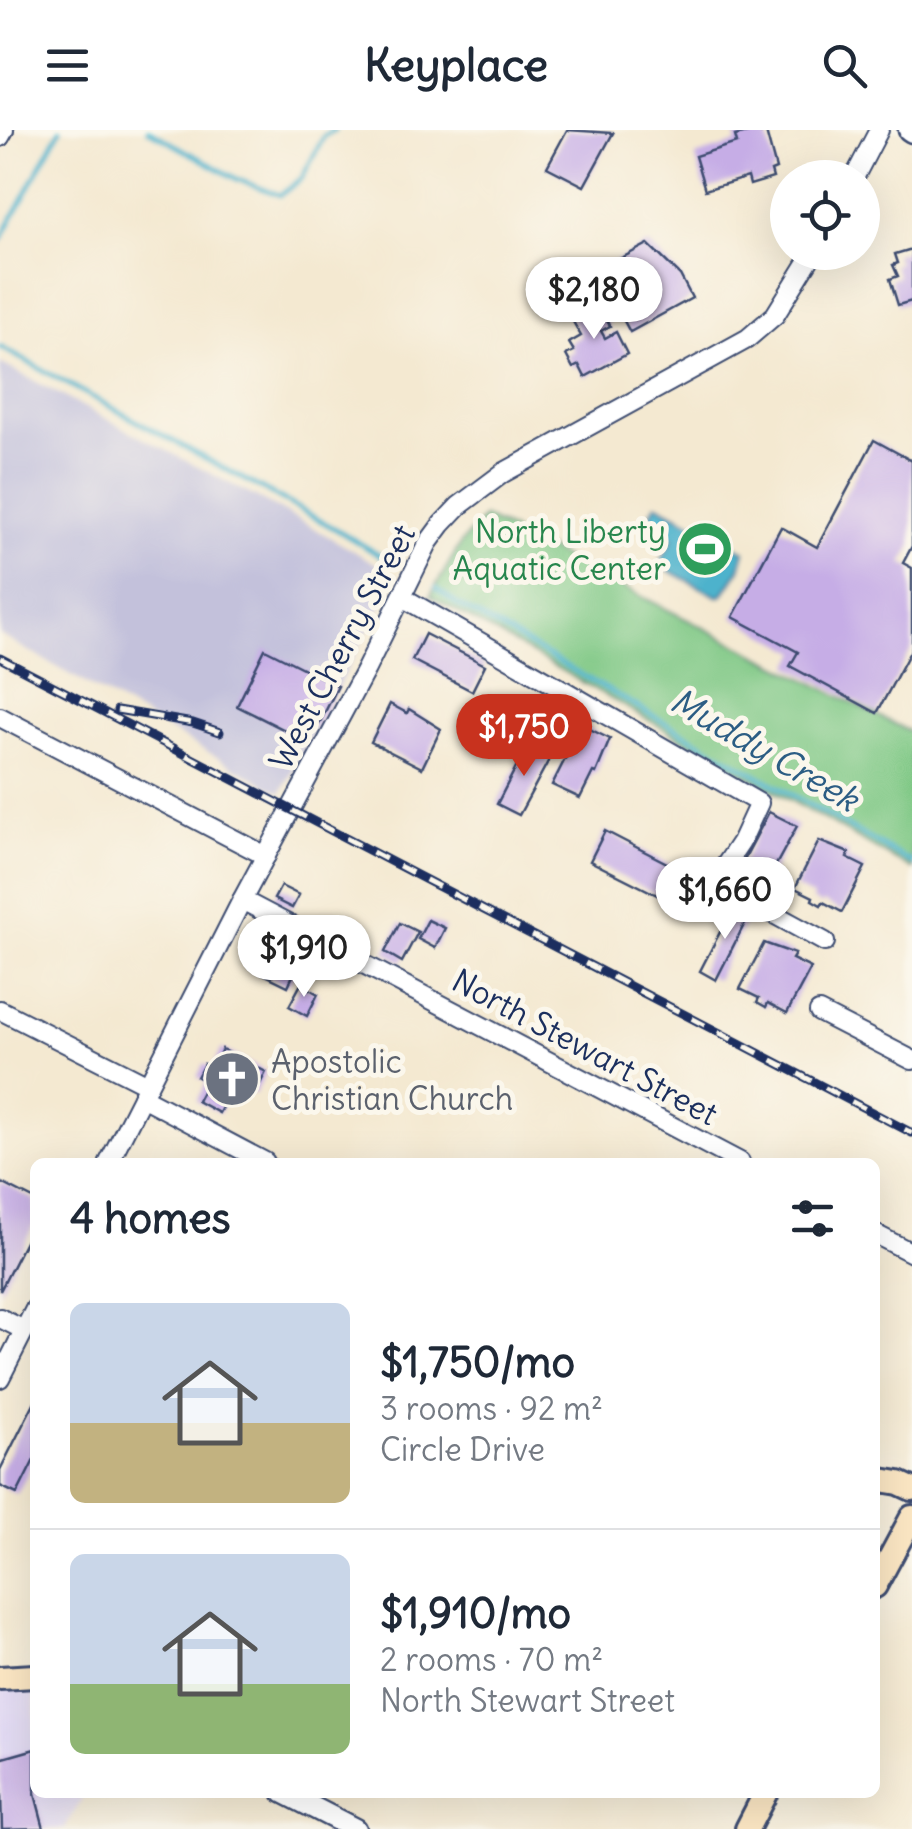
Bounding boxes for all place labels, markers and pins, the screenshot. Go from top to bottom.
pin: $2,180 [513,257,675,342]
place label: North Liberty Aquatic Center [453,511,666,589]
sports icon: North Liberty Aquatic Center [675,519,735,579]
pin: $1,750 [443,694,605,779]
pin: $1,660 [644,857,806,942]
pin: $1,910 [223,915,385,1000]
place label: Apostolic Christian Church [271,1041,513,1119]
church icon: Apostolic Christian Church [202,1049,262,1109]

